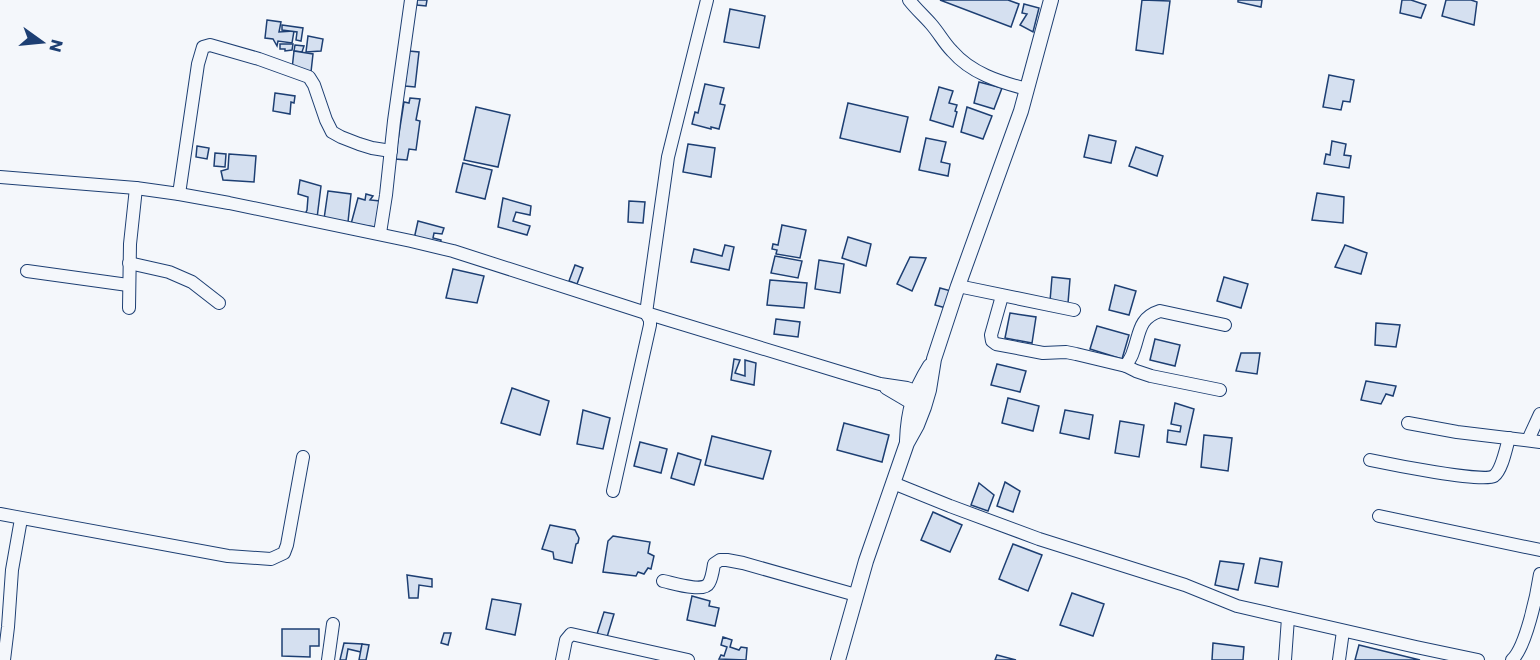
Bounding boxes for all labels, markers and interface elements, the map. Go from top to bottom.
north arrow [12,12,72,72]
text: N [43,37,69,55]

